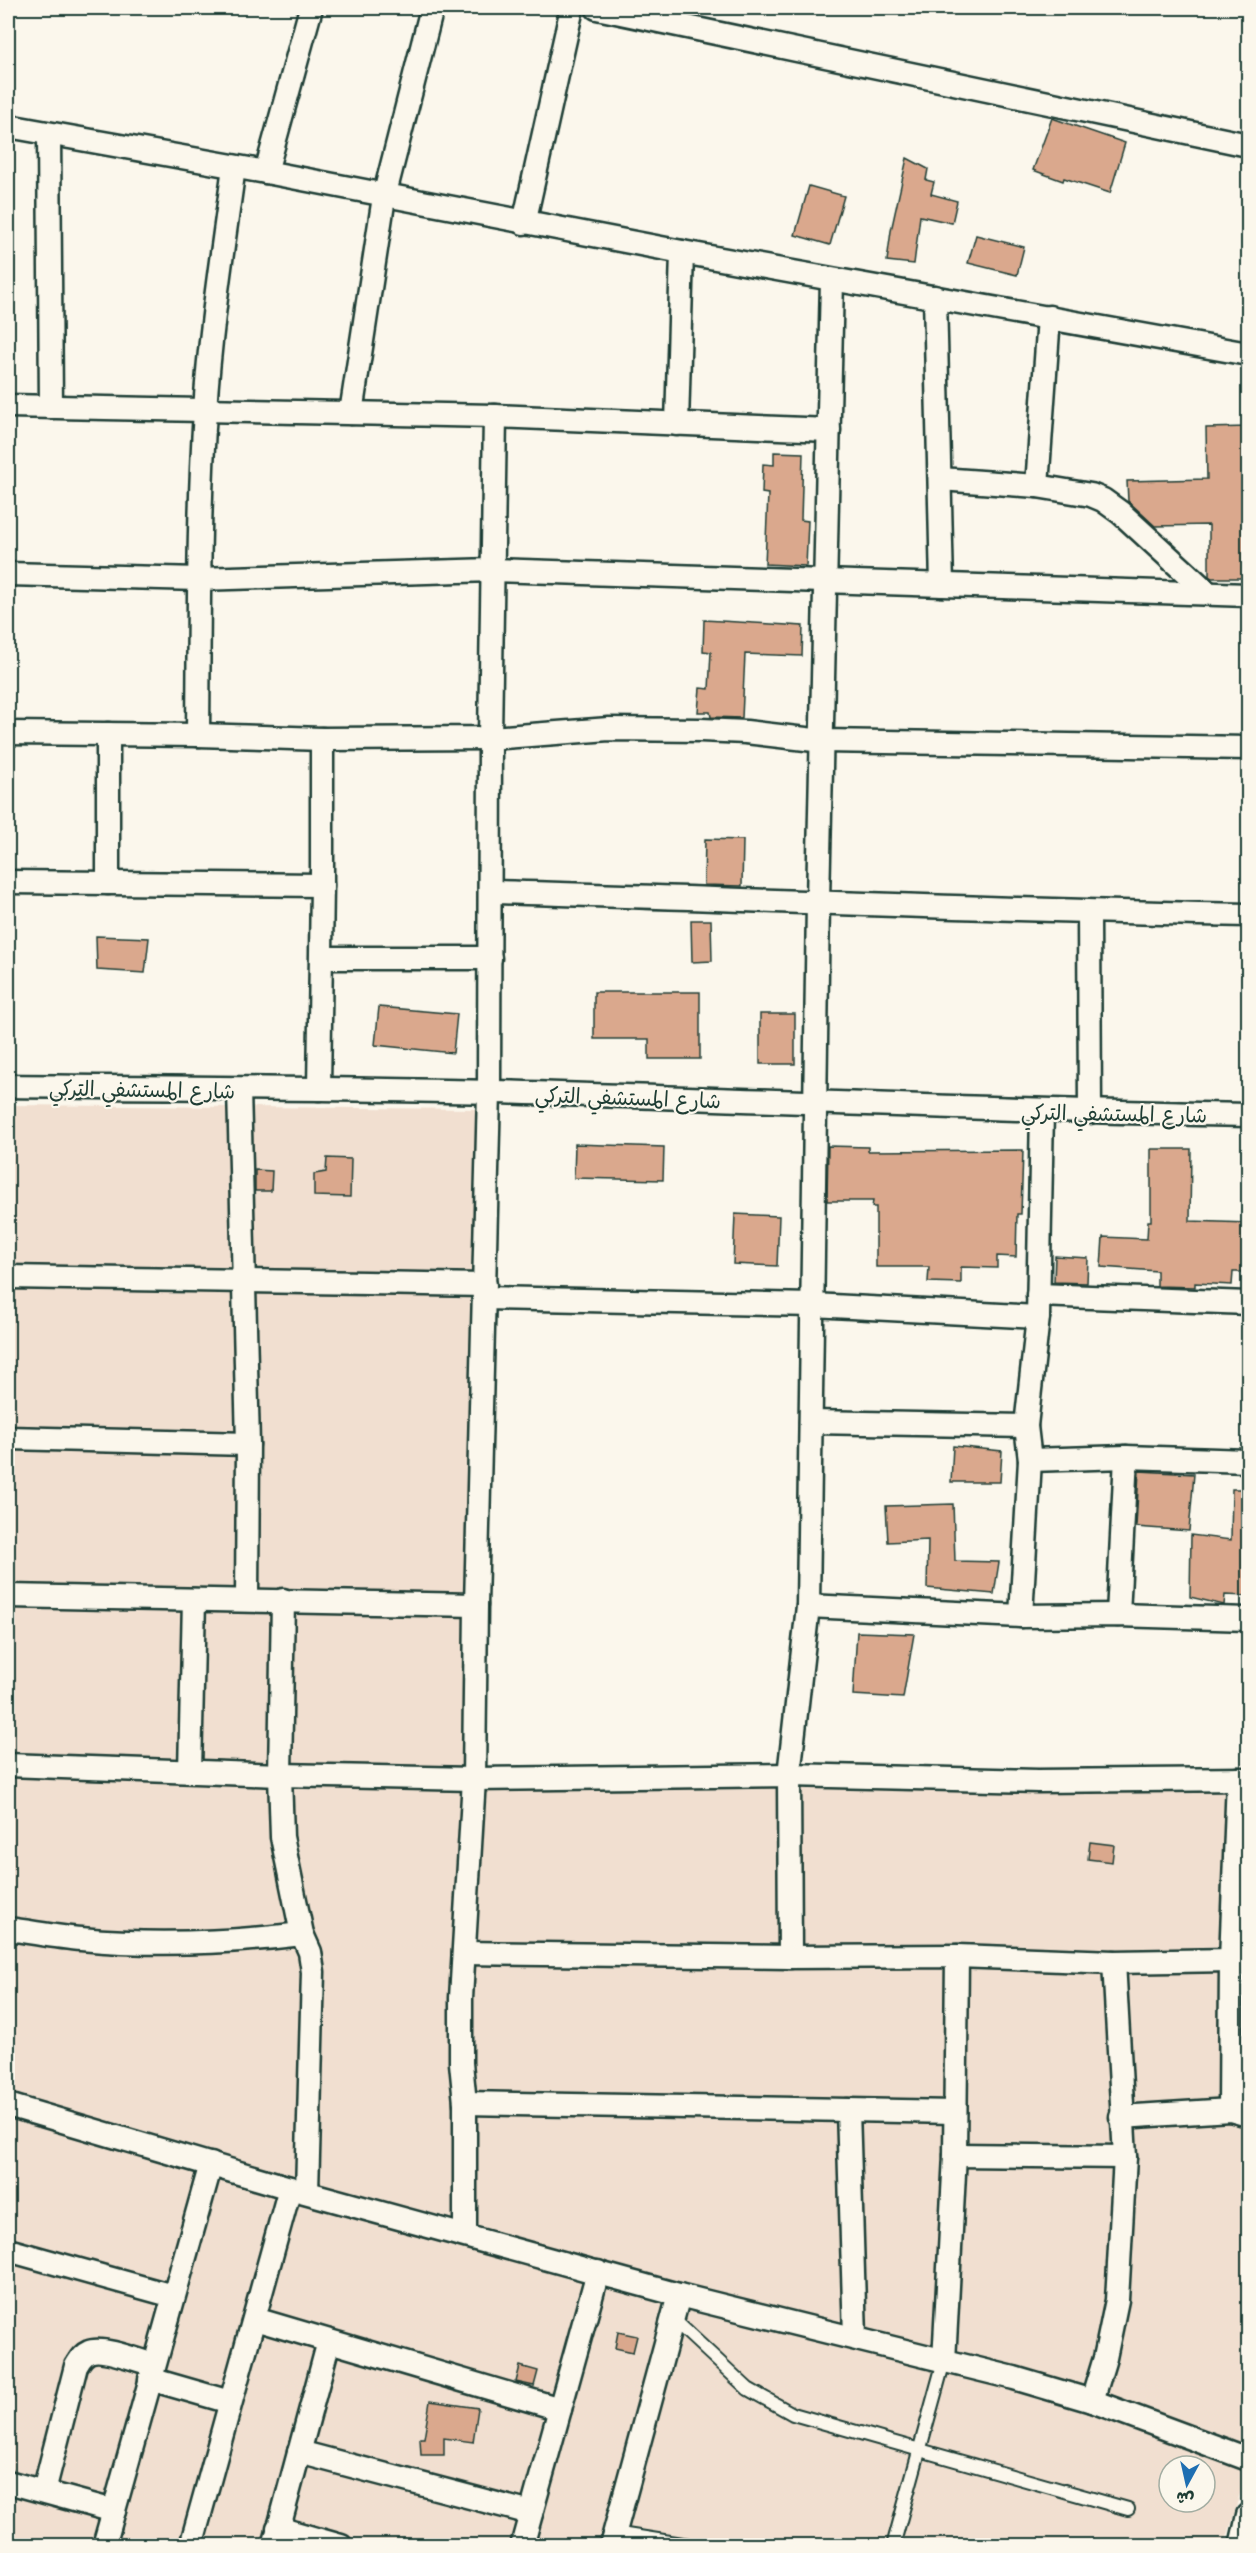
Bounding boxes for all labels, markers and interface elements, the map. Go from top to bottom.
street label: شارع المستشفي التركي [48,1070,235,1111]
street label: شارع المستشفي التركي [534,1077,722,1120]
street label: شارع المستشفي التركي [1020,1094,1207,1135]
north arrow [1157,2454,1217,2514]
text: ش [1174,2487,1195,2513]

